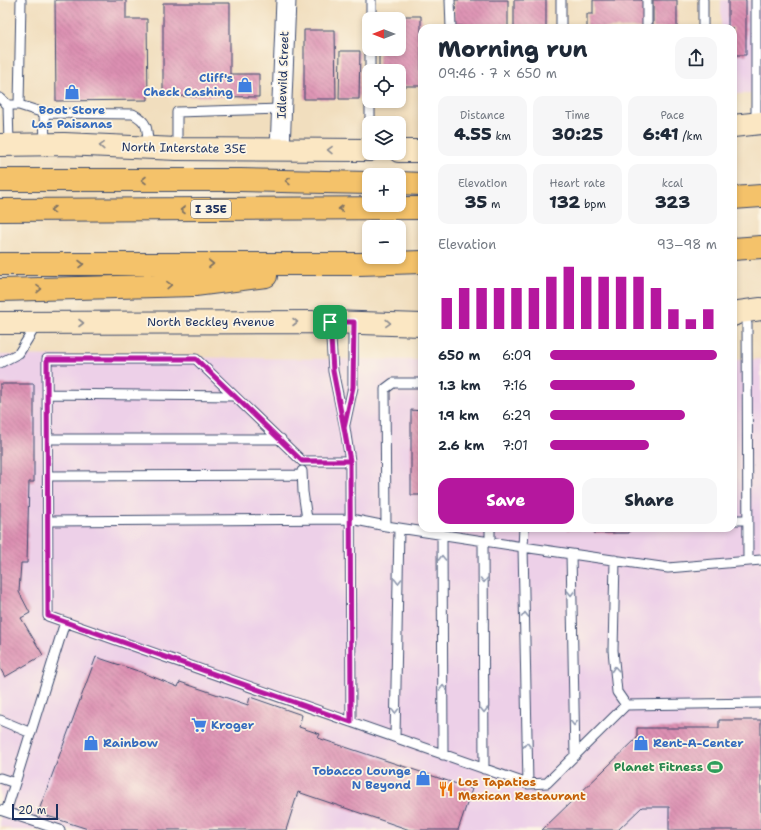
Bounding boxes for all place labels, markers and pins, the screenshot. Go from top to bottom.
place label: Cliff's Check Cashing [143,70,233,100]
shop icon: Cliff's Check Cashing [236,76,254,94]
shop icon: Boot Store Las Paisanas [63,83,81,101]
place label: Boot Store Las Paisanas [32,102,112,132]
pin [313,305,347,339]
supermarket icon: Kroger [190,716,208,734]
place label: Kroger [211,717,255,733]
shop icon: Rainbow [82,734,100,752]
shop icon: Rent-A-Center [632,734,650,752]
place label: Rainbow [103,735,158,751]
place label: Rent-A-Center [653,735,744,751]
sports icon: Planet Fitness [706,758,724,776]
place label: Planet Fitness [614,759,703,775]
place label: Tobacco Lounge N Beyond [312,763,411,793]
shop icon: Tobacco Lounge N Beyond [414,769,432,787]
place label: Los Tapatios Mexican Restaurant [458,774,586,804]
restaurant icon: Los Tapatios Mexican Restaurant [437,780,455,798]

